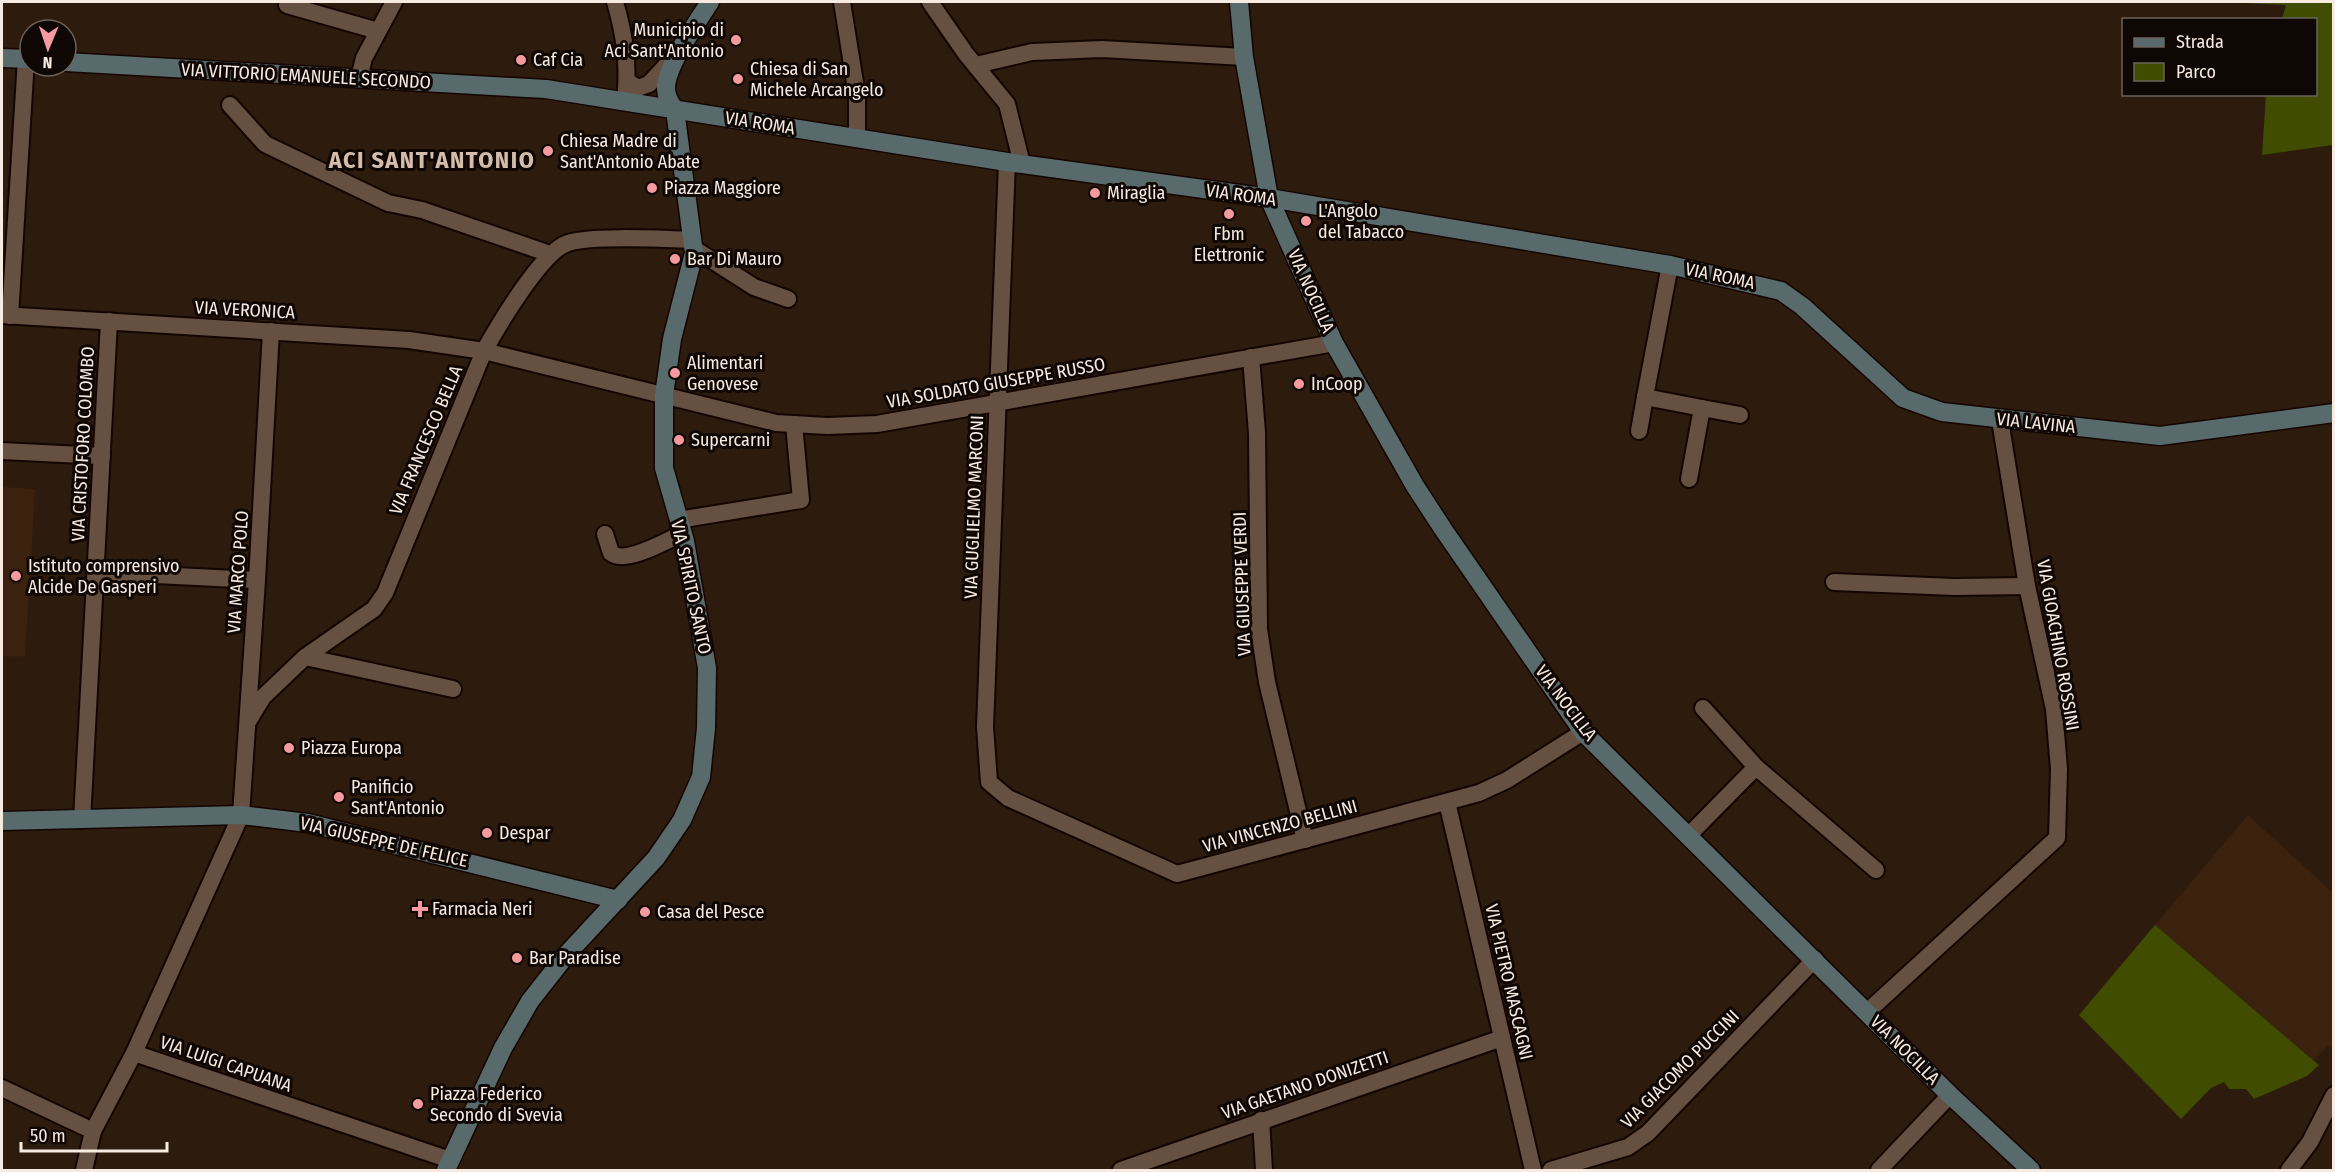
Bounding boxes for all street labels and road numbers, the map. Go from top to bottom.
street label: VIA VITTORIO EMANUELE SECONDO [181,58,431,94]
street label: VIA ROMA [723,107,797,139]
street label: VIA ROMA [1204,179,1278,211]
street label: VIA NOCILLA [1283,246,1339,337]
street label: VIA ROMA [1683,258,1757,294]
street label: VIA VERONICA [194,296,296,324]
street label: VIA CRISTOFORO COLOMBO [67,346,99,542]
street label: VIA SOLDATO GIUSEPPE RUSSO [885,353,1107,413]
street label: VIA FRANCESCO BELLA [385,362,468,518]
street label: VIA LAVINA [1996,408,2077,438]
street label: VIA GUGLIELMO MARCONI [960,415,988,599]
street label: VIA MARCO POLO [223,510,253,634]
street label: VIA GIUSEPPE VERDI [1228,511,1256,657]
street label: VIA SPIRITO SANTO [666,518,716,656]
street label: VIA GIOACHINO ROSSINI [2032,558,2084,732]
street label: VIA NOCILLA [1530,661,1602,746]
street label: VIA VINCENZO BELLINI [1200,795,1360,857]
street label: VIA GIUSEPPE DE FELICE [298,812,470,872]
street label: VIA PIETRO MASCAGNI [1480,902,1538,1062]
street label: VIA GIACOMO PUCCINI [1616,1005,1744,1133]
street label: VIA NOCILLA [1866,1011,1945,1090]
street label: VIA LUIGI CAPUANA [157,1031,295,1097]
street label: VIA GAETANO DONIZETTI [1219,1046,1391,1124]

